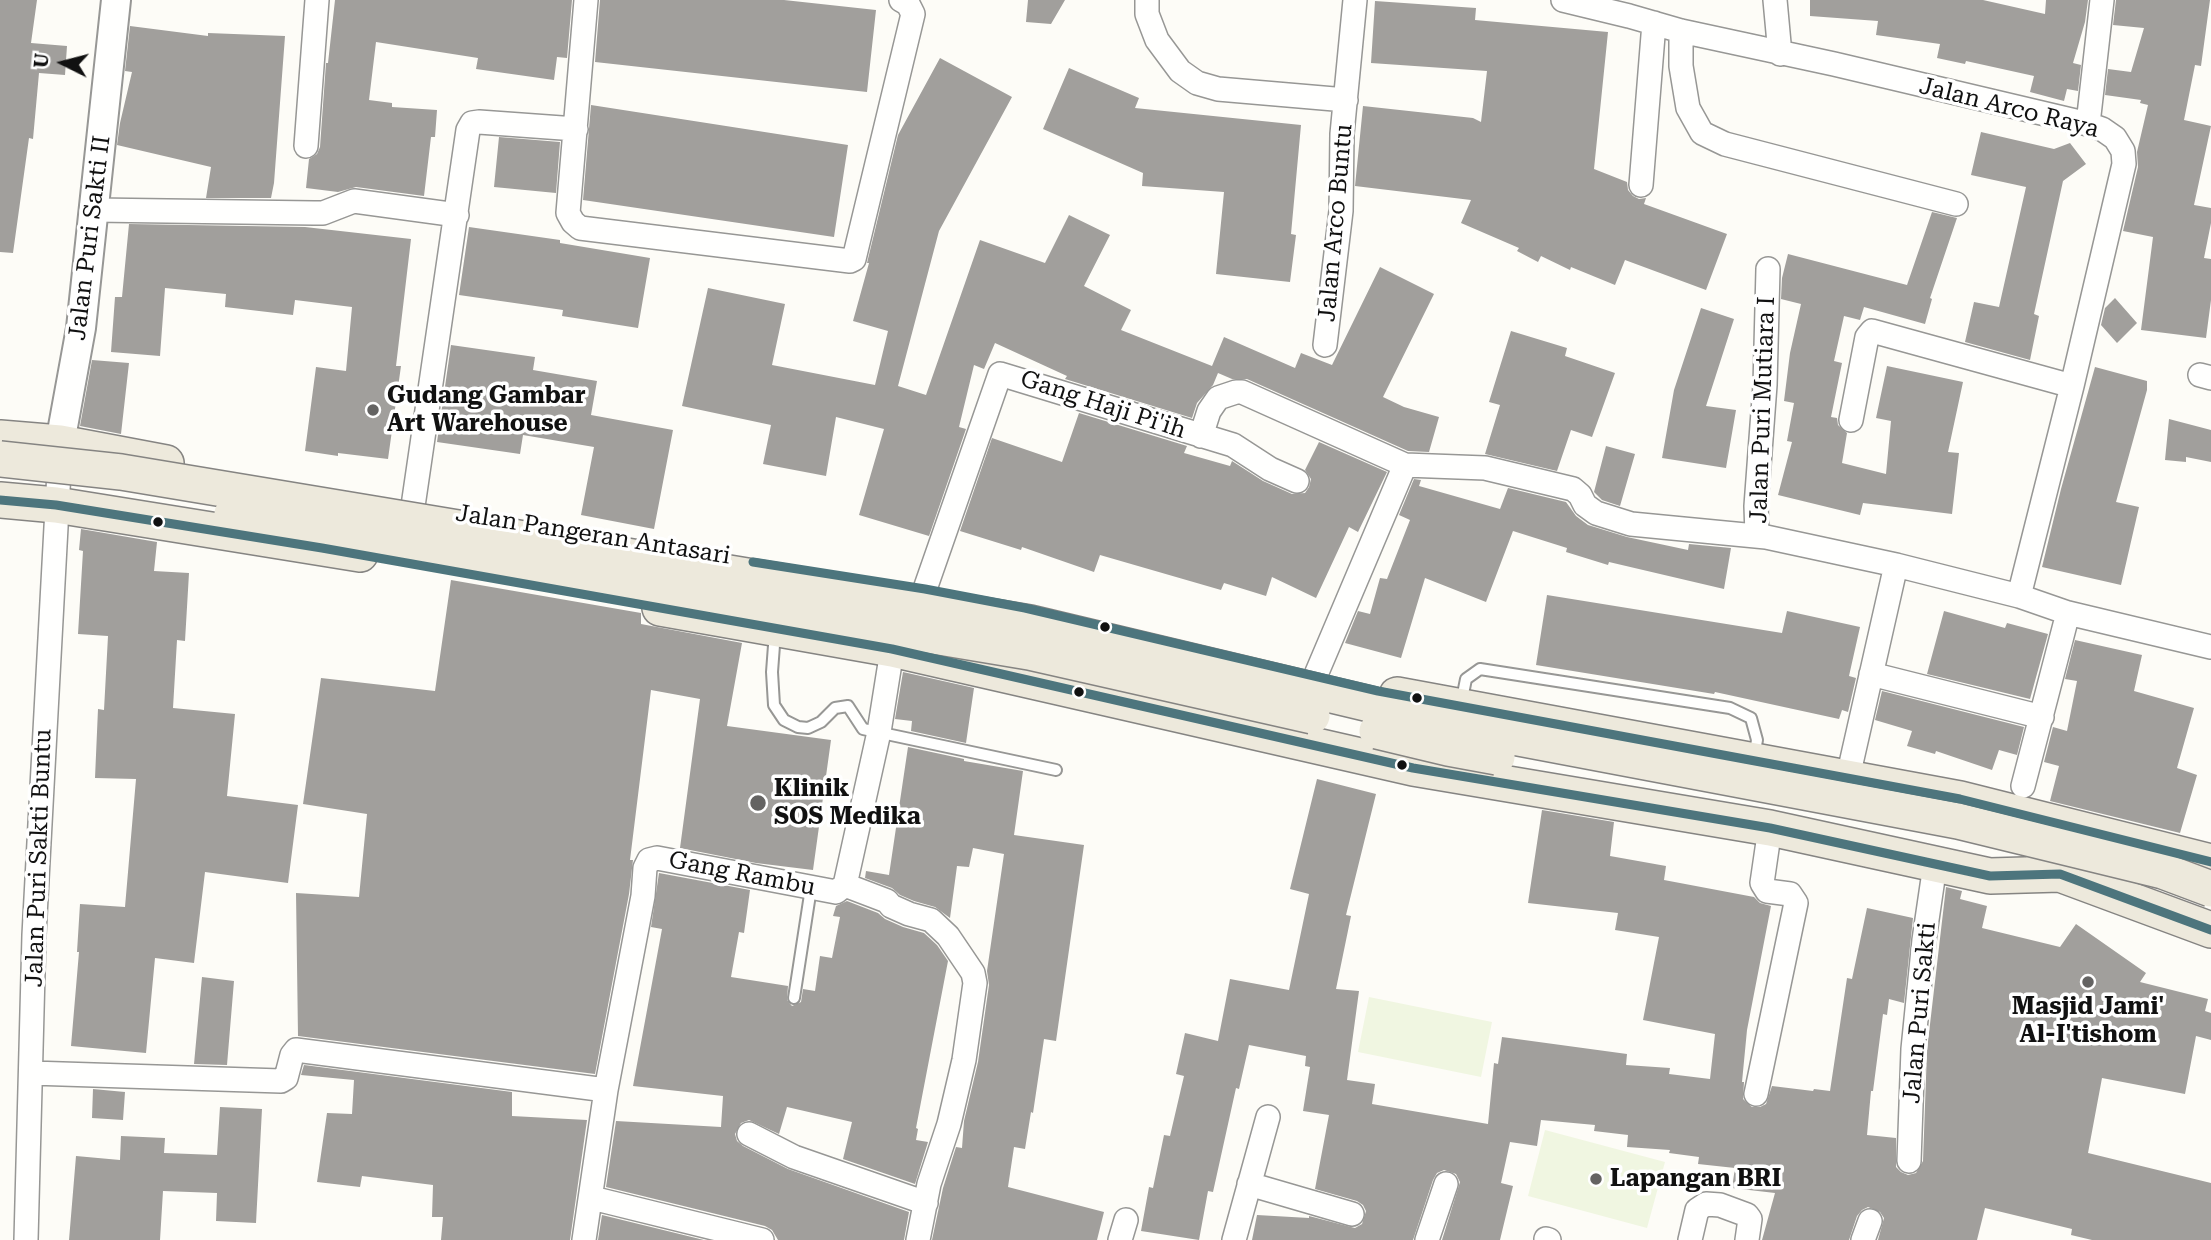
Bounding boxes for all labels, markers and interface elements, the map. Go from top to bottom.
north arrow [28,28,98,98]
text: U [29,52,54,69]
street label: Jalan Arco Raya [1916,72,2102,144]
street label: Jalan Arco Buntu [1313,123,1359,323]
street label: Jalan Puri Sakti II [63,134,117,342]
street label: Jalan Puri Mutiara I [1745,296,1781,524]
street label: Gang Haji Pi'ih [1017,365,1189,445]
place label: Gudang Gambar Art Warehouse [387,382,586,438]
marker: Gudang Gambar Art Warehouse [365,402,381,418]
street label: Jalan Pangeran Antasari [454,499,732,571]
unlabelled marker [151,515,165,529]
unlabelled marker [1098,620,1112,634]
unlabelled marker [1072,685,1086,699]
unlabelled marker [1410,691,1424,705]
street label: Jalan Puri Sakti Buntu [20,728,58,988]
unlabelled marker [1395,758,1409,772]
place label: Klinik SOS Medika [774,775,921,831]
marker: Klinik SOS Medika [748,793,768,813]
street label: Gang Rambu [666,846,818,902]
street label: Jalan Puri Sakti [1898,921,1942,1105]
marker: Masjid Jami' Al-I'tishom [2080,974,2096,990]
place label: Masjid Jami' Al-I'tishom [2012,993,2164,1049]
place label: Lapangan BRI [1610,1165,1781,1193]
marker: Lapangan BRI [1588,1171,1604,1187]

